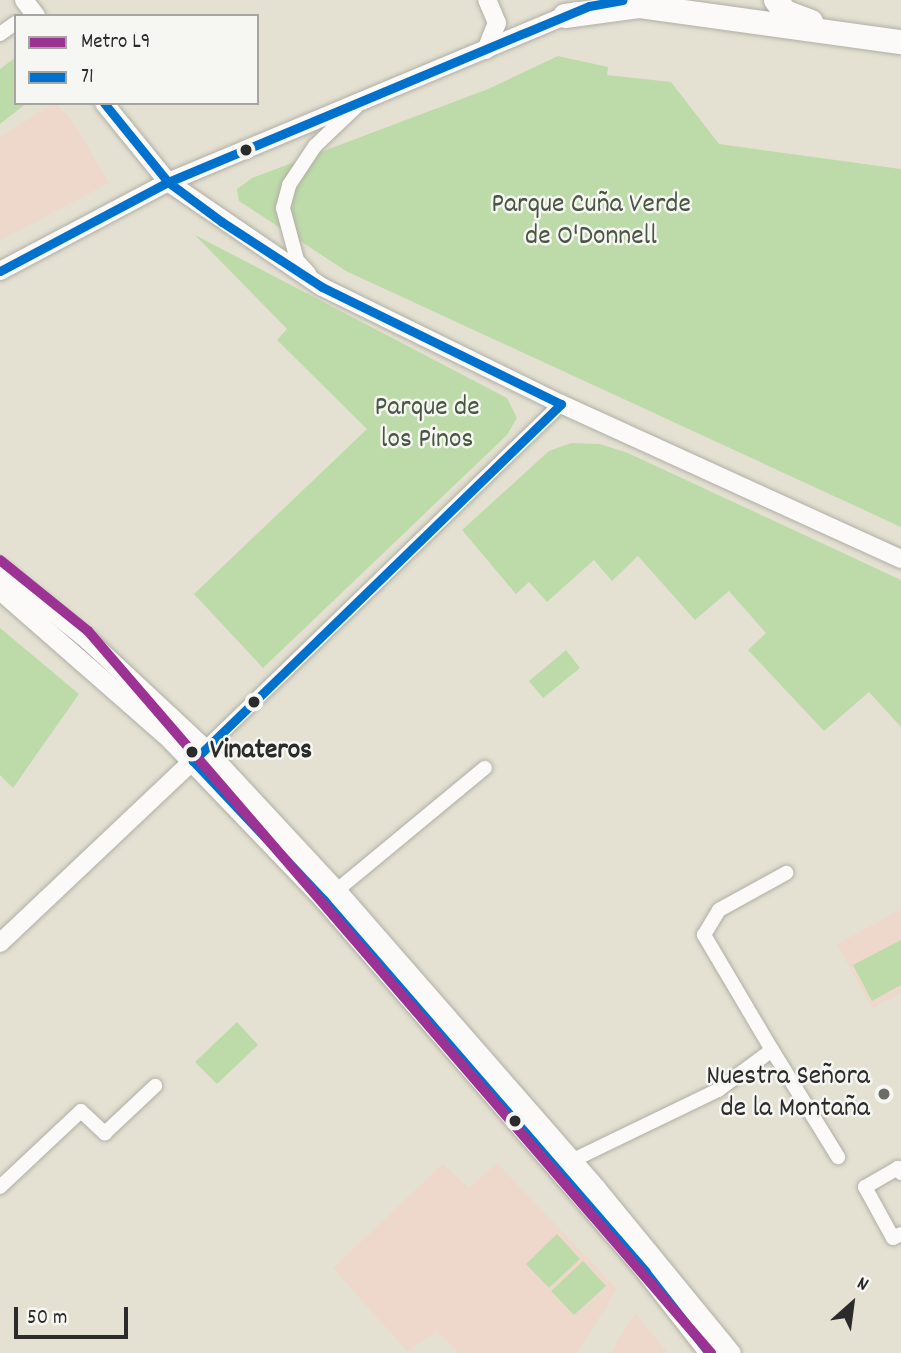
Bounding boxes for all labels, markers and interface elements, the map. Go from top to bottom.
legend [14,14,259,105]
text: Metro L9 [81,28,150,58]
text: 71 [81,63,94,93]
unlabelled marker [239,143,253,157]
park label: Parque Cuña Verde de O'Donnell [491,189,691,255]
park label: Parque de los Pinos [375,392,479,458]
unlabelled marker [247,695,261,709]
place label: Vinateros [210,735,312,769]
marker: Vinateros [181,741,203,763]
place label: Nuestra Señora de la Montaña [706,1061,870,1127]
marker: Nuestra Señora de la Montaña [876,1086,892,1102]
unlabelled marker [508,1114,522,1128]
north arrow [817,1269,887,1339]
text: N [852,1271,873,1299]
scale bar [18,1294,131,1338]
text: 50 m [27,1304,67,1334]

